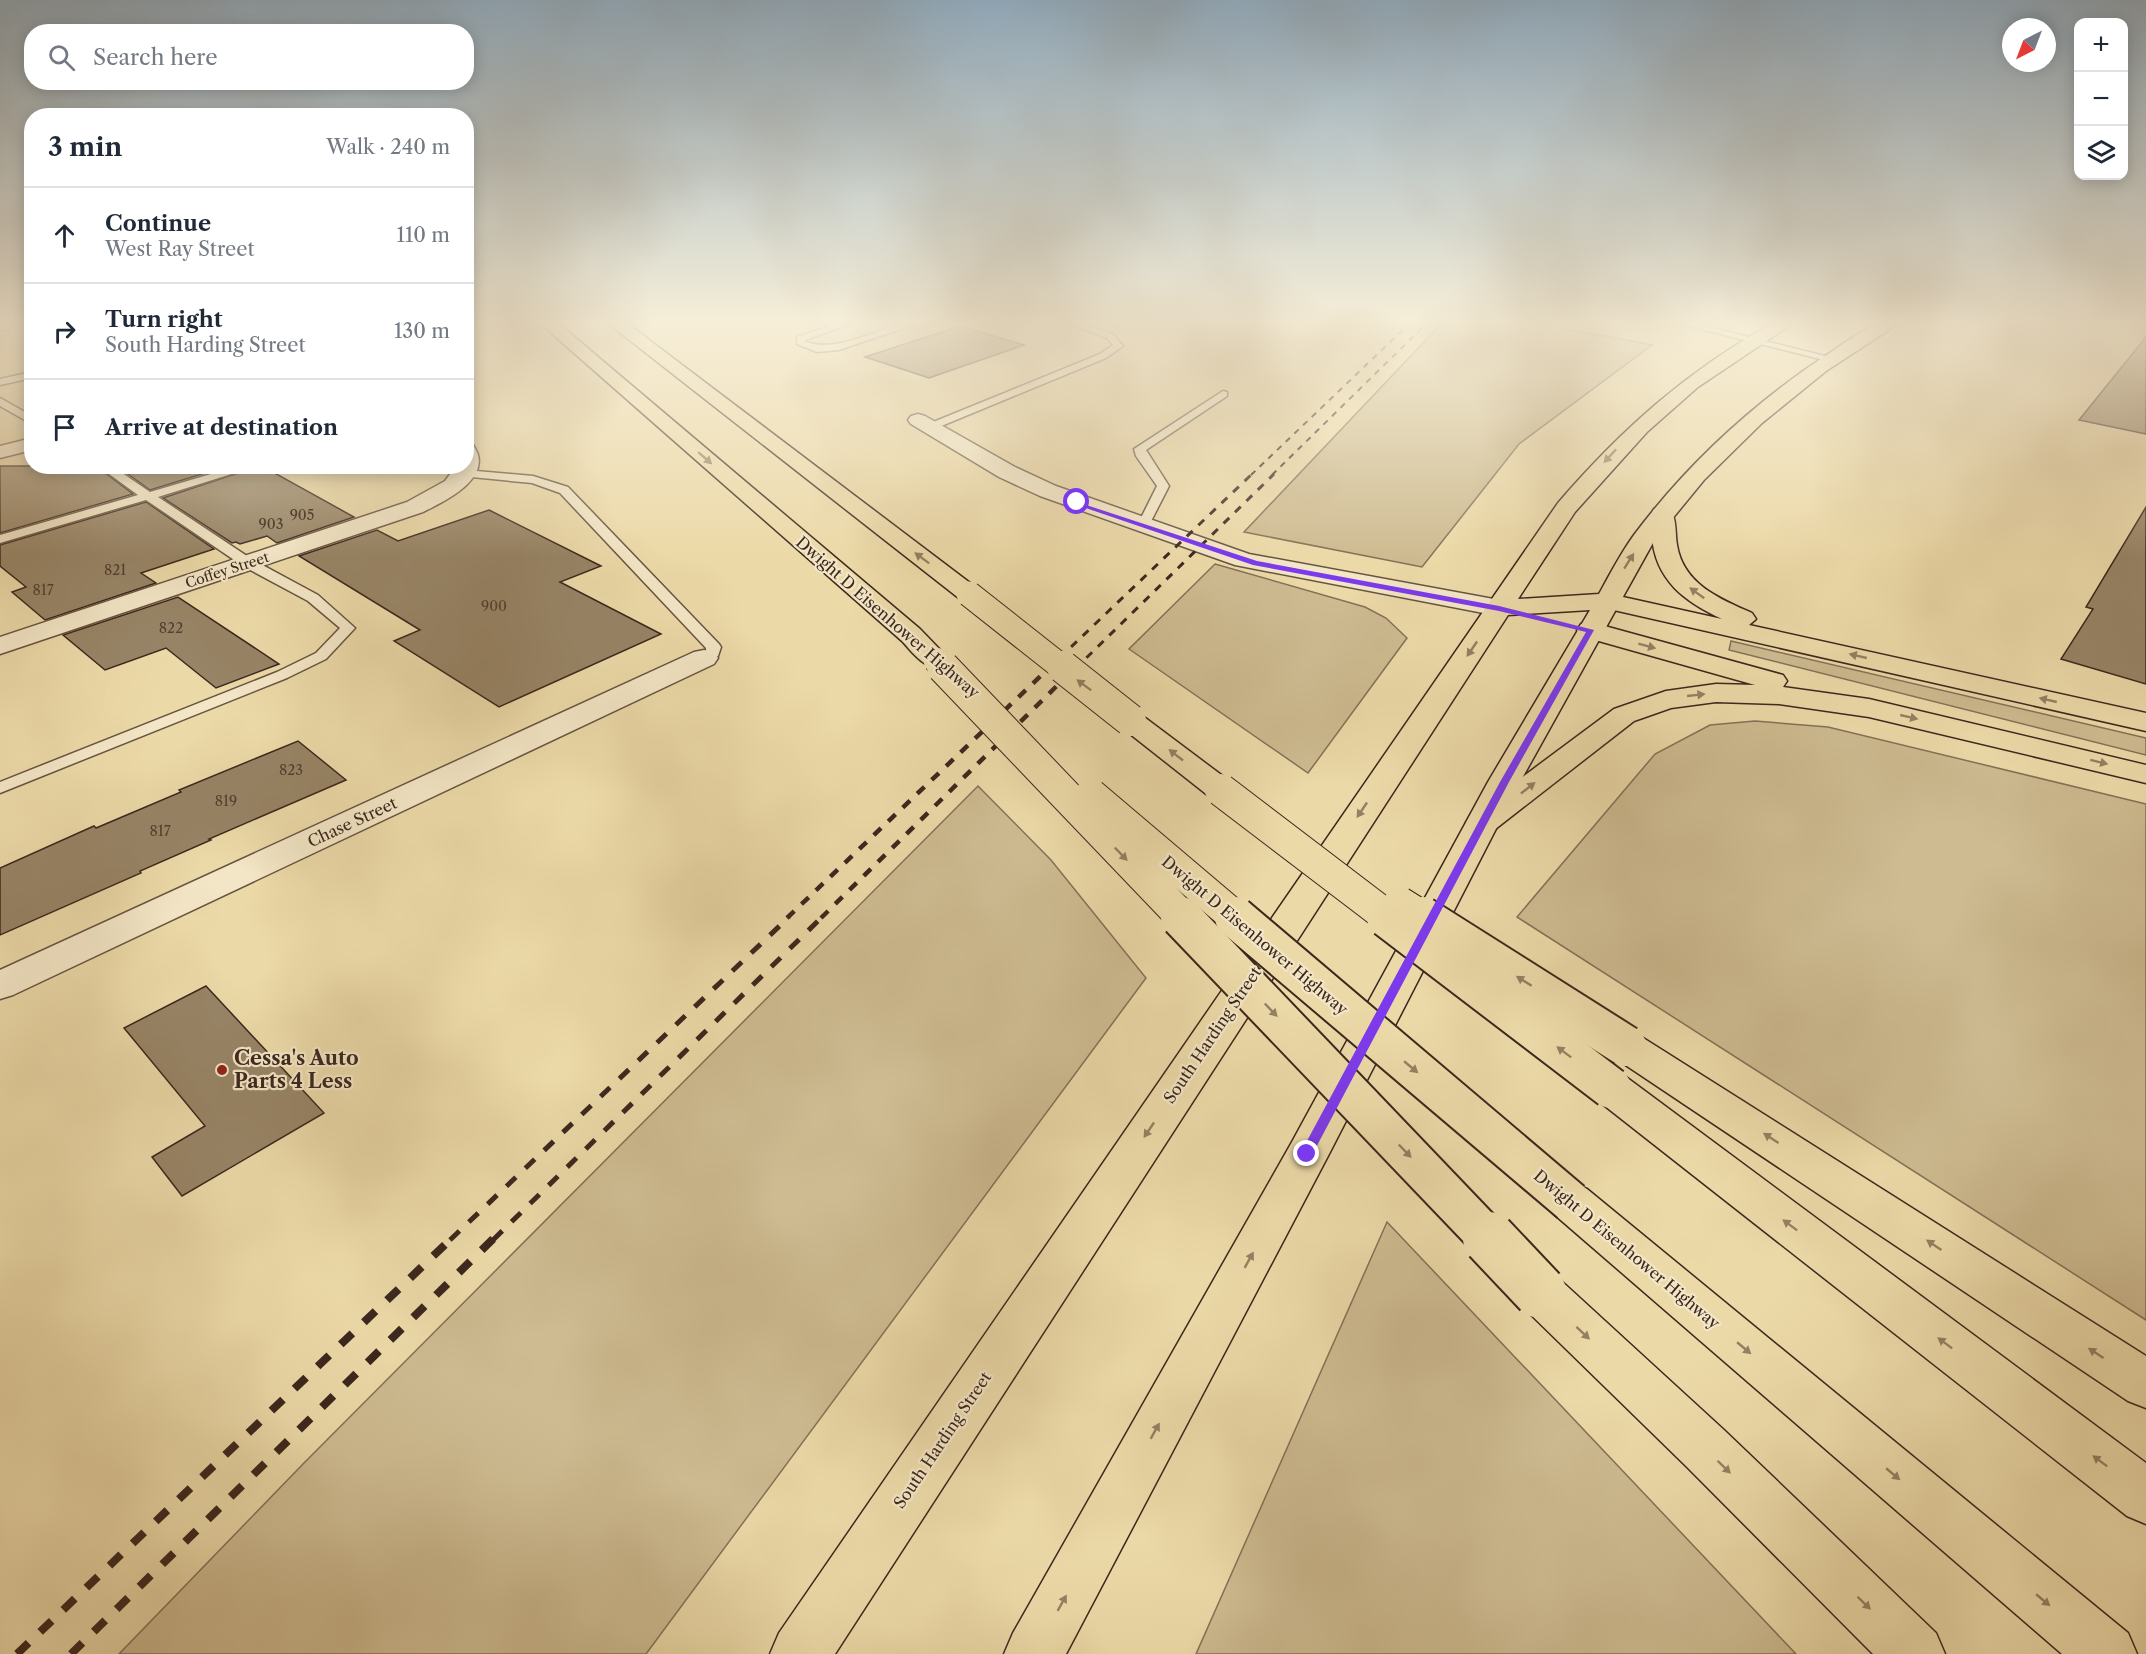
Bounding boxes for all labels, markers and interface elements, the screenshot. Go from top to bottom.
north arrow [2002,18,2056,72]
map controls [2074,18,2128,180]
button: + [2074,18,2128,72]
search box [24,24,474,90]
icon: search [45,41,78,74]
text: Search here [93,44,218,71]
button: − [2074,72,2128,126]
button: layers [2074,126,2128,180]
text: 3 min [48,131,122,163]
text: Walk · 240 m [326,135,450,159]
text: Continue [105,210,211,237]
icon: ahead [48,219,81,252]
text: 110 m [397,223,450,247]
text: West Ray Street [105,237,255,261]
text: Turn right [105,306,223,333]
icon: right [48,315,81,348]
text: 130 m [394,319,450,343]
text: South Harding Street [105,333,306,357]
icon: arrive [48,411,81,444]
text: Arrive at destination [105,414,338,441]
one-way arrow [1603,449,1617,463]
one-way arrow [697,451,712,464]
route start [1063,488,1089,514]
house number: 905 [290,506,314,524]
house number: 903 [259,515,283,533]
street label: Dwight D Eisenhower Highway [792,532,985,703]
street label: Coffey Street [183,548,271,592]
one-way arrow [915,552,931,564]
one-way arrow [1623,553,1634,569]
house number: 821 [104,561,126,579]
house number: 817 [32,581,54,599]
one-way arrow [1689,587,1705,599]
house number: 900 [481,597,507,615]
house number: 822 [159,619,183,637]
one-way arrow [1467,641,1478,657]
one-way arrow [1638,642,1656,651]
one-way arrow [1849,651,1867,661]
one-way arrow [1076,679,1091,691]
one-way arrow [1686,690,1705,700]
one-way arrow [2039,694,2057,704]
one-way arrow [1900,713,1919,723]
one-way arrow [1168,749,1184,761]
one-way arrow [2090,758,2108,768]
house number: 823 [279,761,303,779]
one-way arrow [1521,782,1536,794]
house number: 819 [215,792,237,810]
street label: Chase Street [304,792,400,851]
one-way arrow [1357,802,1368,818]
house number: 817 [149,822,171,840]
one-way arrow [1114,847,1128,861]
street label: Dwight D Eisenhower Highway [1158,851,1353,1019]
street label: South Harding Street [1159,963,1265,1107]
one-way arrow [1516,975,1532,986]
one-way arrow [1263,1003,1277,1017]
place label: Cessa's Auto Parts 4 Less [234,1046,359,1093]
one-way arrow [1556,1046,1572,1059]
one-way arrow [1403,1060,1418,1073]
marker: Cessa's Auto Parts 4 Less [215,1063,229,1077]
one-way arrow [1143,1121,1155,1137]
one-way arrow [1762,1133,1779,1144]
route end [1293,1140,1319,1166]
one-way arrow [1398,1144,1412,1158]
street label: Dwight D Eisenhower Highway [1530,1165,1725,1333]
one-way arrow [1782,1219,1797,1231]
one-way arrow [1926,1239,1942,1251]
one-way arrow [1244,1251,1254,1268]
one-way arrow [1576,1325,1590,1339]
one-way arrow [1937,1337,1953,1349]
one-way arrow [1736,1342,1752,1355]
one-way arrow [2088,1347,2104,1358]
street label: South Harding Street [889,1368,995,1512]
one-way arrow [1150,1423,1160,1440]
one-way arrow [2092,1456,2107,1468]
one-way arrow [1717,1459,1731,1473]
one-way arrow [1886,1467,1901,1480]
one-way arrow [2035,1593,2050,1606]
one-way arrow [1057,1594,1067,1611]
one-way arrow [1856,1596,1870,1610]

